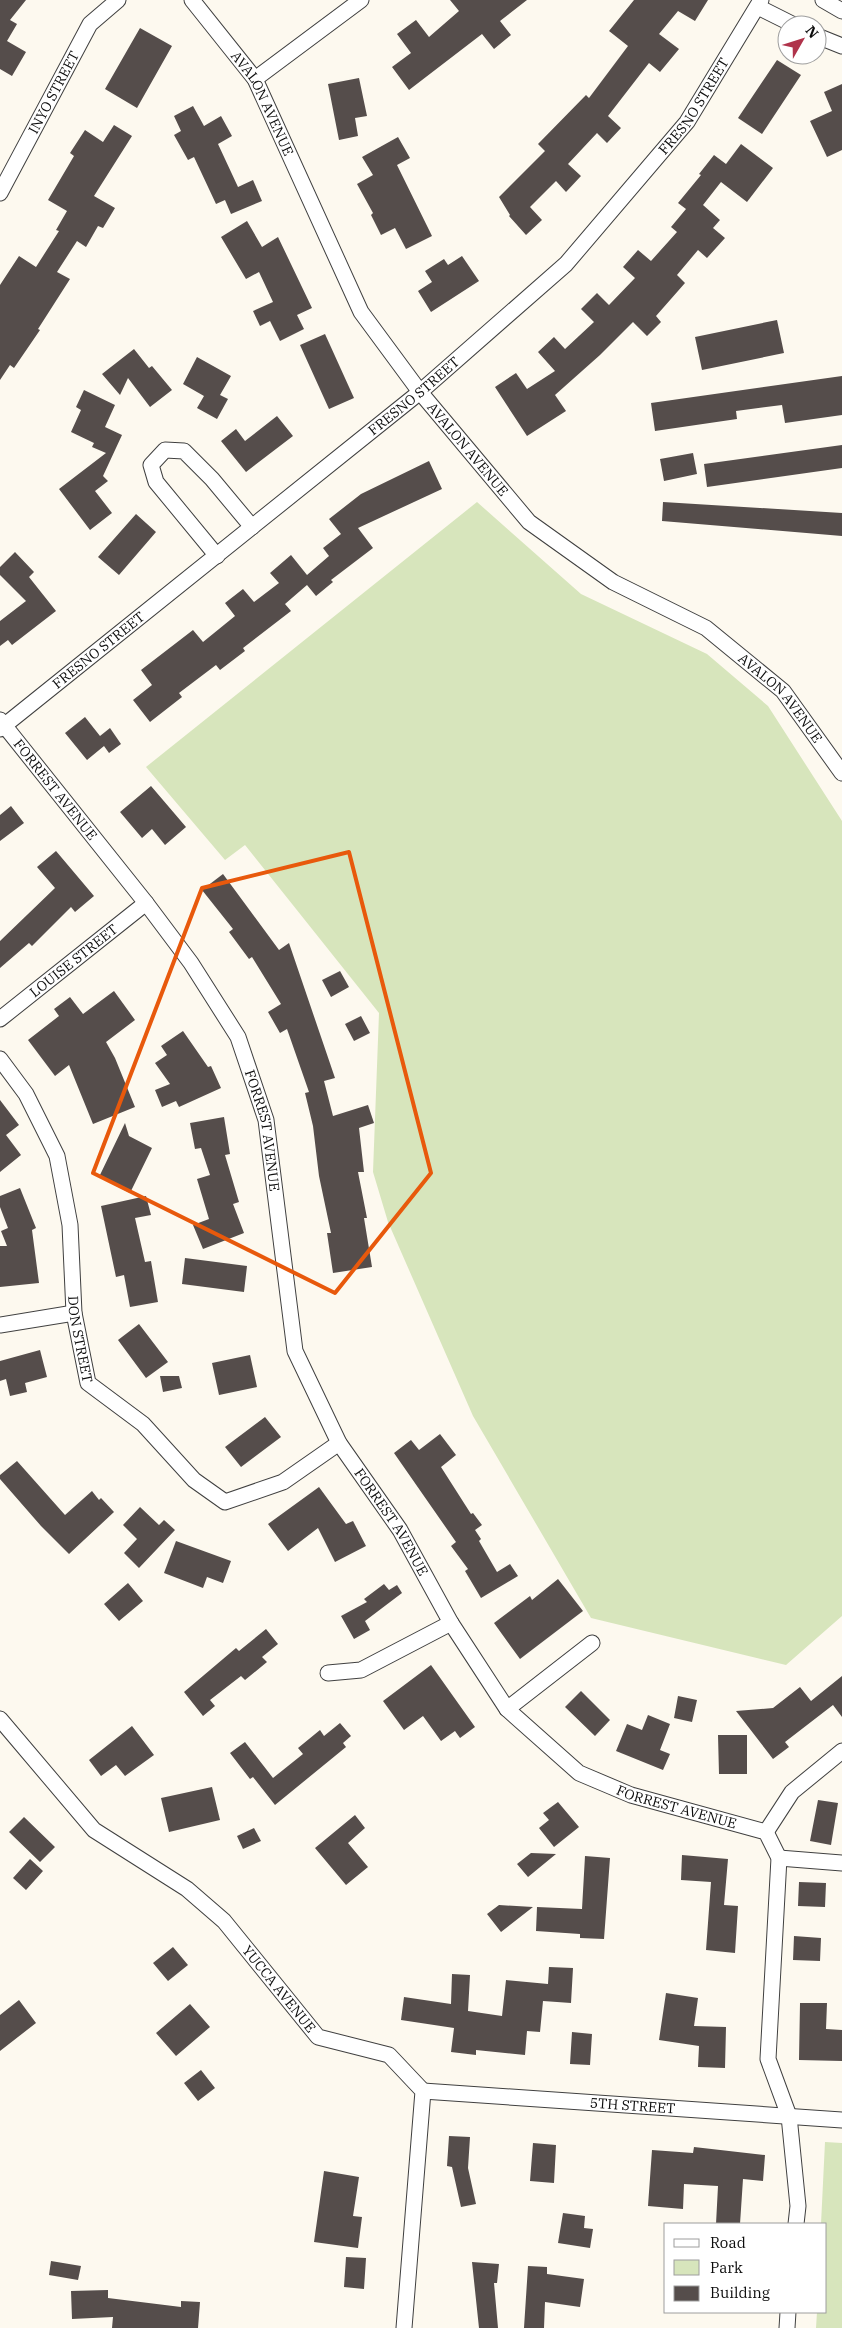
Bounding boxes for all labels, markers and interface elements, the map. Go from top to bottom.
north arrow [777,15,827,65]
text: N [802,22,823,42]
street label: AVALON AVENUE [227,47,298,159]
street label: INYO STREET [24,48,83,137]
street label: FRESNO STREET [654,55,733,158]
street label: FRESNO STREET [364,353,463,439]
street label: AVALON AVENUE [423,399,512,500]
street label: FRESNO STREET [48,608,148,693]
street label: AVALON AVENUE [735,649,826,746]
street label: FORREST AVENUE [10,735,101,844]
street label: LOUISE STREET [26,920,121,1001]
street label: FORREST AVENUE [241,1067,284,1192]
street label: DON STREET [64,1295,97,1384]
street label: FORREST AVENUE [350,1465,432,1579]
street label: FORREST AVENUE [614,1781,739,1833]
street label: YUCCA AVENUE [238,1942,320,2036]
street label: 5TH STREET [589,2094,676,2117]
legend [664,2223,827,2313]
text: Road [710,2233,746,2252]
text: Park [710,2258,743,2277]
text: Building [710,2283,770,2302]

